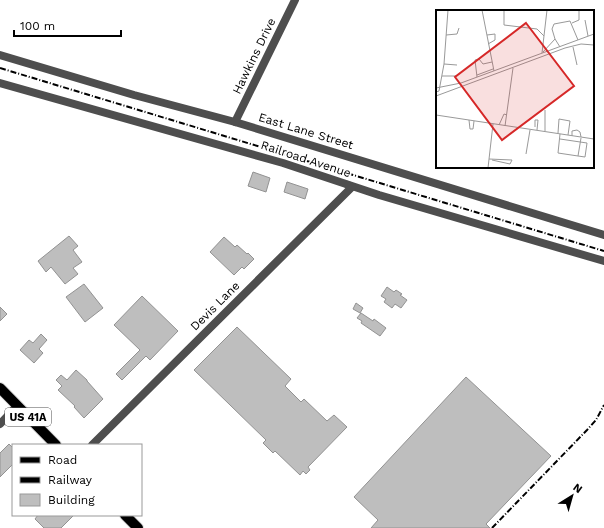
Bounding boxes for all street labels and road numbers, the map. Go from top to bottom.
street label: Hawkins Drive [229,16,279,96]
street label: East Lane Street [257,110,355,152]
street label: Railroad Avenue [259,138,353,180]
street label: Devis Lane [188,279,242,333]
road number: US 41A [5,408,51,426]

